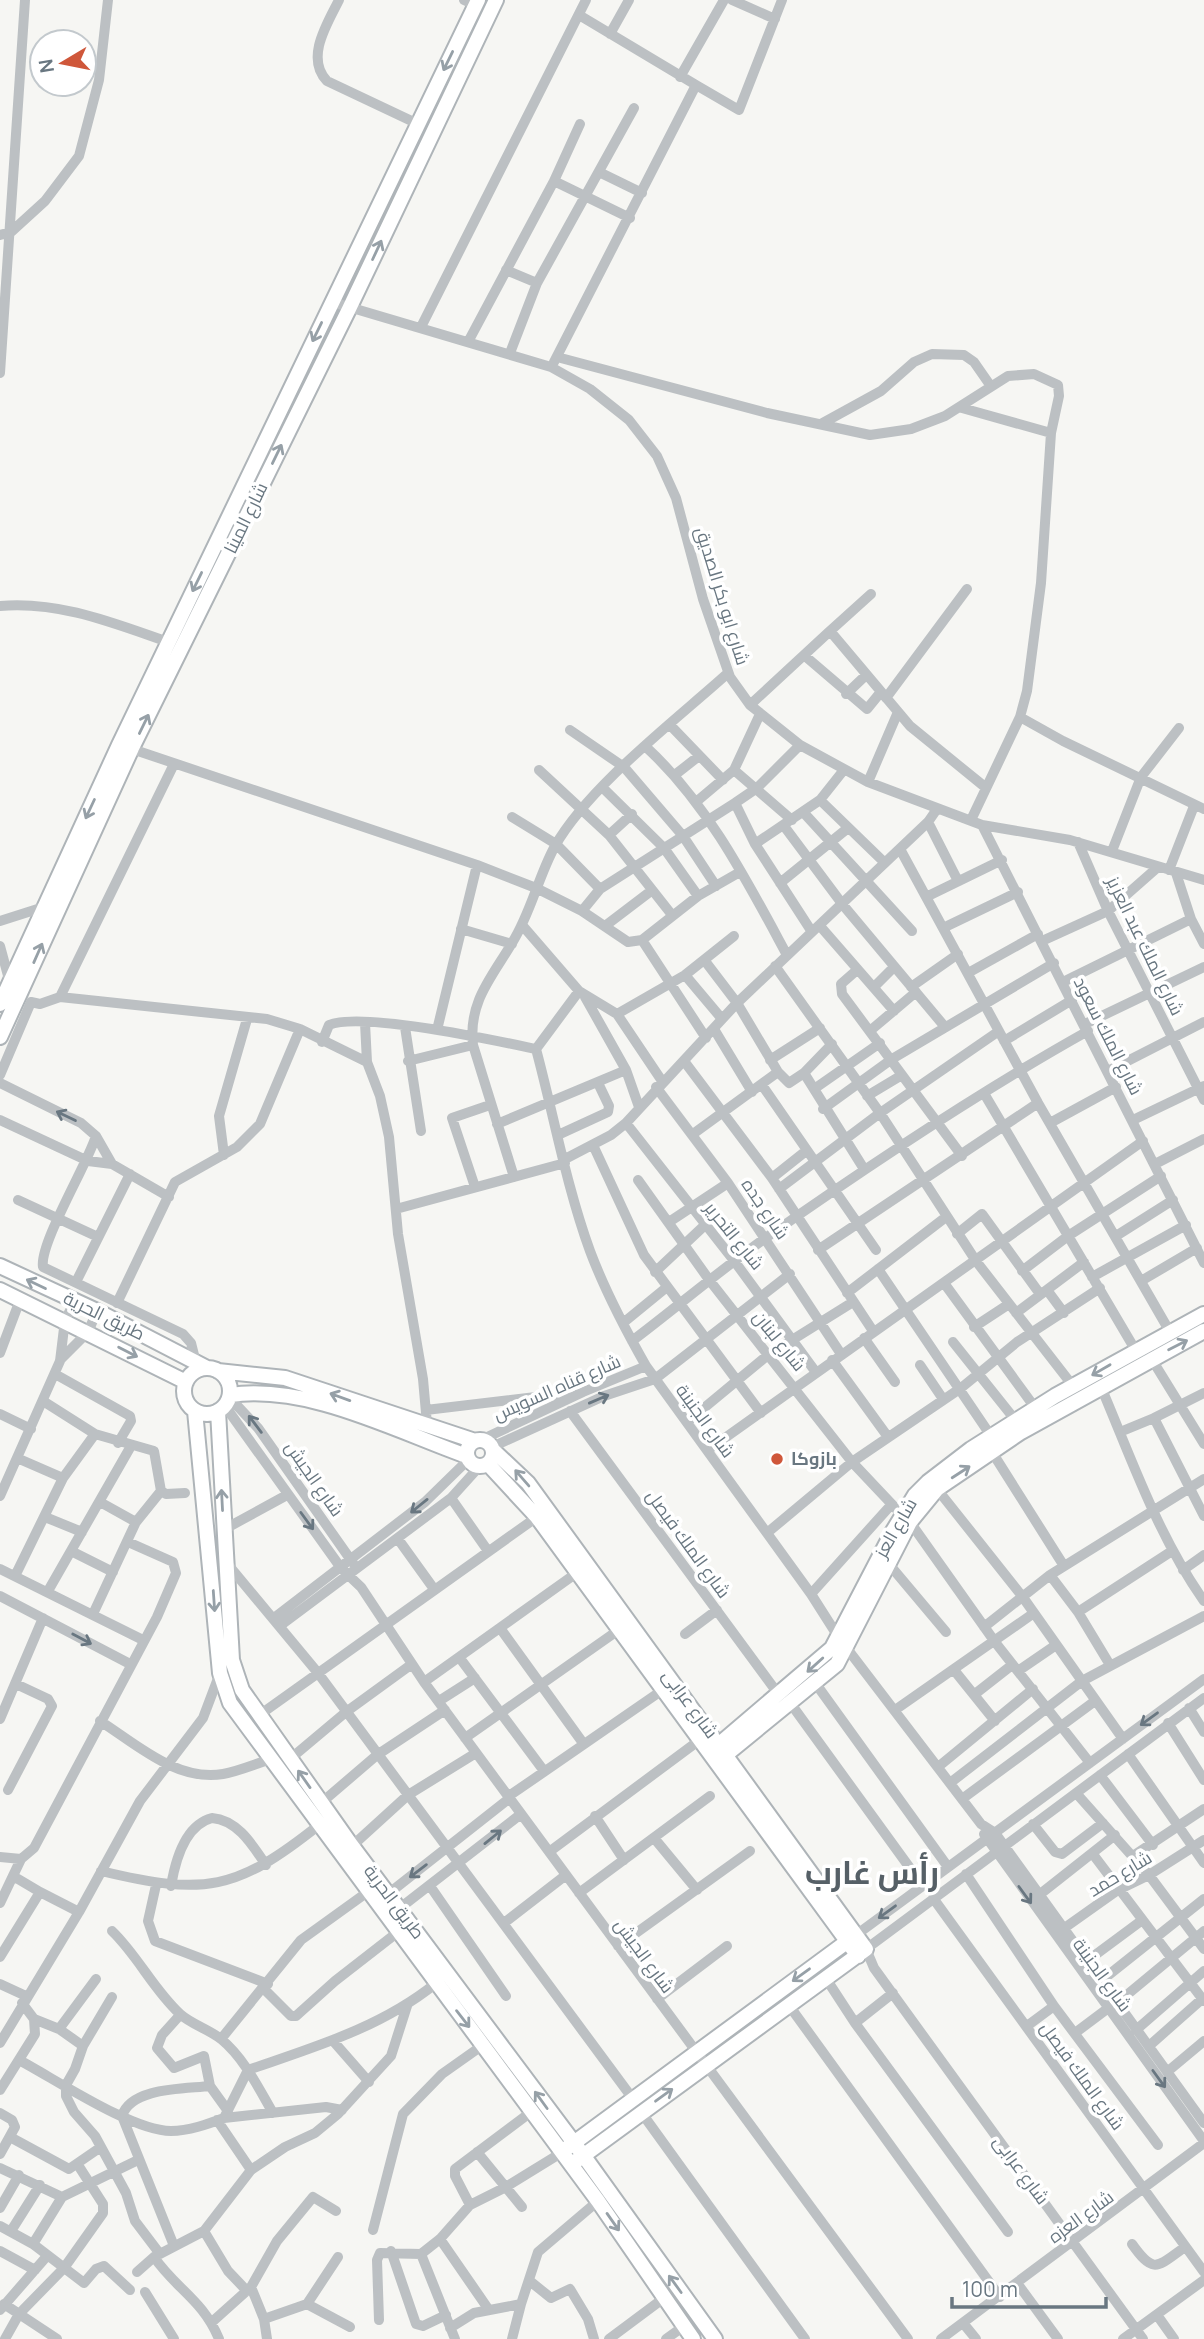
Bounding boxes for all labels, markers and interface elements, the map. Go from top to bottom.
north arrow [28,28,98,98]
one-way arrow [441,50,454,71]
text: N [32,57,60,75]
one-way arrow [371,240,385,261]
one-way arrow [310,321,323,342]
one-way arrow [271,444,285,465]
street label: شارع المينا [218,478,274,558]
street label: شارع ابو بكر الصديق [690,524,755,668]
one-way arrow [190,571,203,592]
one-way arrow [138,714,151,735]
one-way arrow [82,798,96,819]
street label: شارع الملك عبد العزيز [1101,871,1190,1019]
one-way arrow [32,943,45,964]
street label: شارع الملك سعود [1068,972,1149,1099]
one-way arrow [56,1108,77,1122]
street label: شارع جده [736,1173,795,1244]
street label: شارع التحرير [698,1195,770,1275]
one-way arrow [26,1277,47,1290]
street label: طريق الحرية [59,1285,149,1346]
street label: شارع لبنان [747,1305,812,1376]
one-way arrow [1167,1337,1188,1351]
one-way arrow [117,1345,138,1359]
street label: شارع قناه السويس [489,1348,624,1427]
one-way arrow [1091,1364,1112,1377]
street label: شارع الجنينة [670,1379,741,1463]
one-way arrow [330,1390,352,1402]
one-way arrow [587,1391,609,1404]
one-way arrow [248,1414,263,1433]
street label: شارع الجيش [279,1436,350,1521]
place label: بازوكا [791,1446,837,1470]
marker: بازوكا [769,1451,785,1467]
one-way arrow [951,1465,970,1479]
one-way arrow [514,1469,530,1487]
street label: شارع الملك فيصل [641,1484,736,1603]
one-way arrow [215,1489,228,1512]
street label: شارع العز [868,1493,923,1563]
one-way arrow [410,1499,428,1514]
one-way arrow [299,1512,314,1531]
one-way arrow [208,1589,221,1612]
one-way arrow [71,1633,92,1646]
one-way arrow [806,1657,824,1673]
street label: شارع عرابى [657,1664,724,1743]
one-way arrow [1140,1712,1159,1727]
one-way arrow [297,1770,311,1789]
one-way arrow [483,1829,501,1845]
street label: شارع حمد [1083,1845,1156,1902]
district label: رأس غارب [805,1850,939,1894]
street label: طريق الحرية [358,1859,431,1944]
one-way arrow [409,1863,428,1878]
one-way arrow [1018,1885,1033,1904]
one-way arrow [878,1905,897,1920]
street label: شارع الجيش [609,1913,680,1998]
street label: شارع الجنينة [1067,1933,1138,2017]
one-way arrow [792,1968,811,1983]
one-way arrow [455,2010,470,2028]
street label: شارع الملك فيصل [1035,2016,1130,2135]
one-way arrow [1151,2070,1166,2089]
one-way arrow [655,2088,673,2103]
one-way arrow [534,2091,549,2110]
street label: شارع عرابى [988,2130,1055,2209]
street label: شارع العزه [1043,2184,1119,2249]
one-way arrow [606,2212,620,2231]
scale bar [952,2266,1106,2310]
one-way arrow [668,2275,682,2294]
text: 100 m [962,2275,1018,2303]

